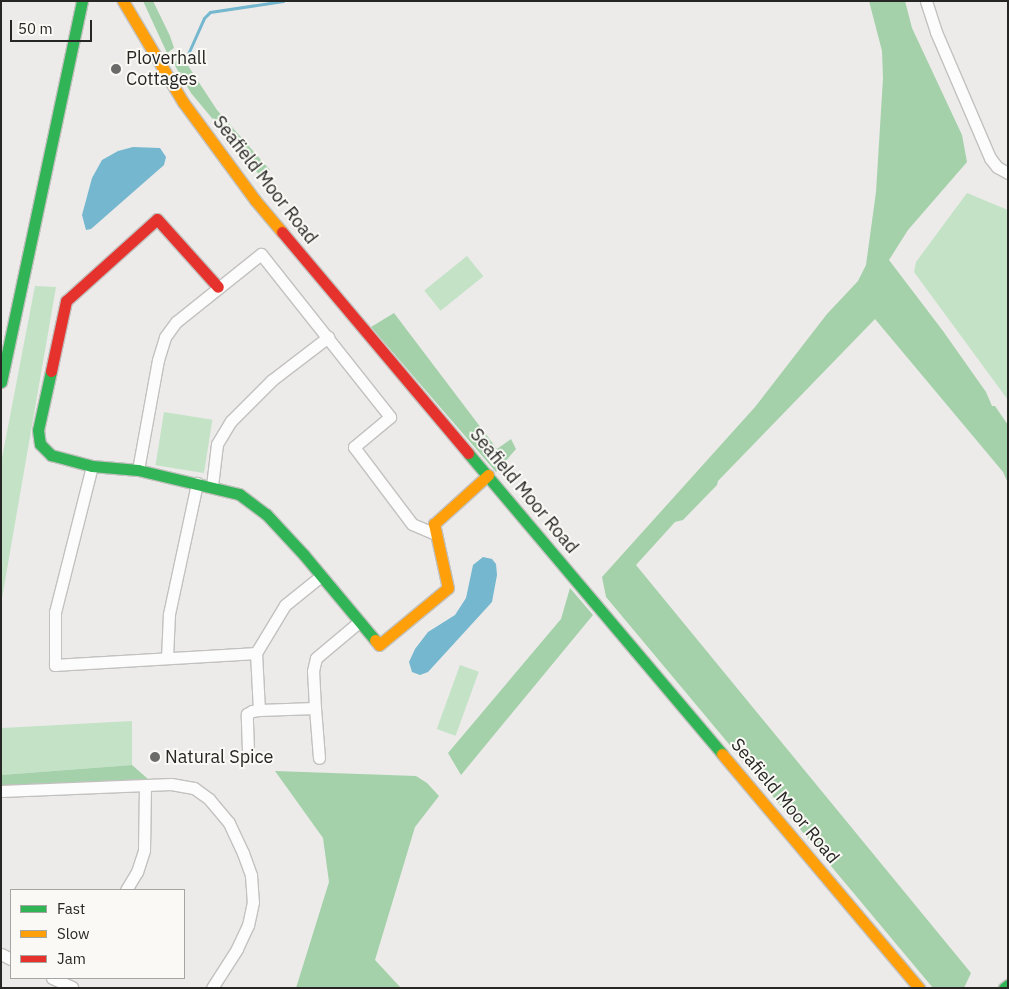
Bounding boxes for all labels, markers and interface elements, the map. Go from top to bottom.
scale bar [12,10,95,42]
text: 50 m [18,19,53,38]
place label: Ploverhall Cottages [126,48,206,90]
marker: Ploverhall Cottages [110,63,122,75]
street label: Seafield Moor Road [208,112,322,248]
street label: Seafield Moor Road [465,424,583,558]
street label: Seafield Moor Road [726,734,844,868]
place label: Natural Spice [165,746,273,768]
marker: Natural Spice [149,751,161,763]
legend [10,889,185,979]
text: Fast [57,899,85,918]
text: Slow [57,924,90,943]
text: Jam [57,949,86,968]

